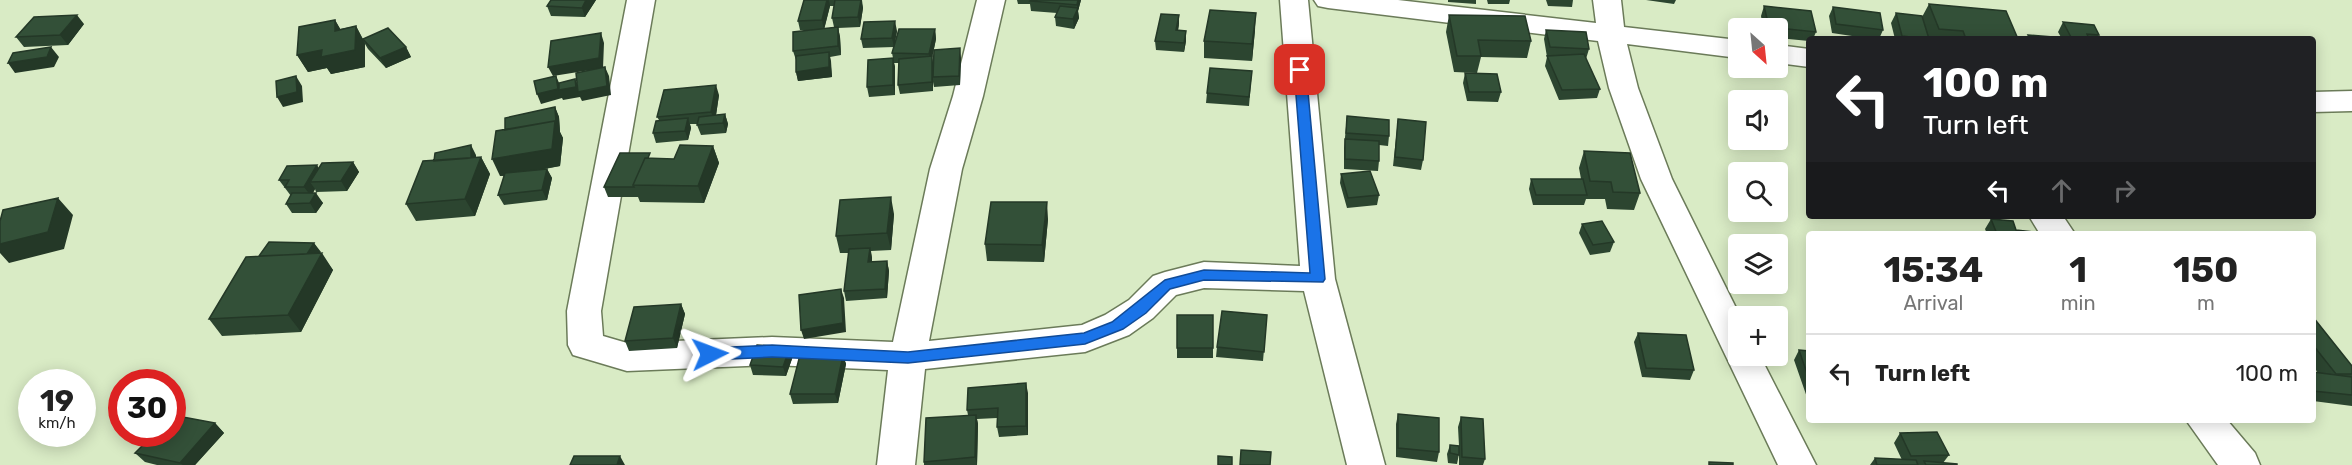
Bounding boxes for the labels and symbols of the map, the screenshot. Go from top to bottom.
north arrow [1728,18,1788,78]
pin [1274,44,1325,95]
position arrow [678,322,742,386]
speed limit sign: 30 [108,369,186,447]

